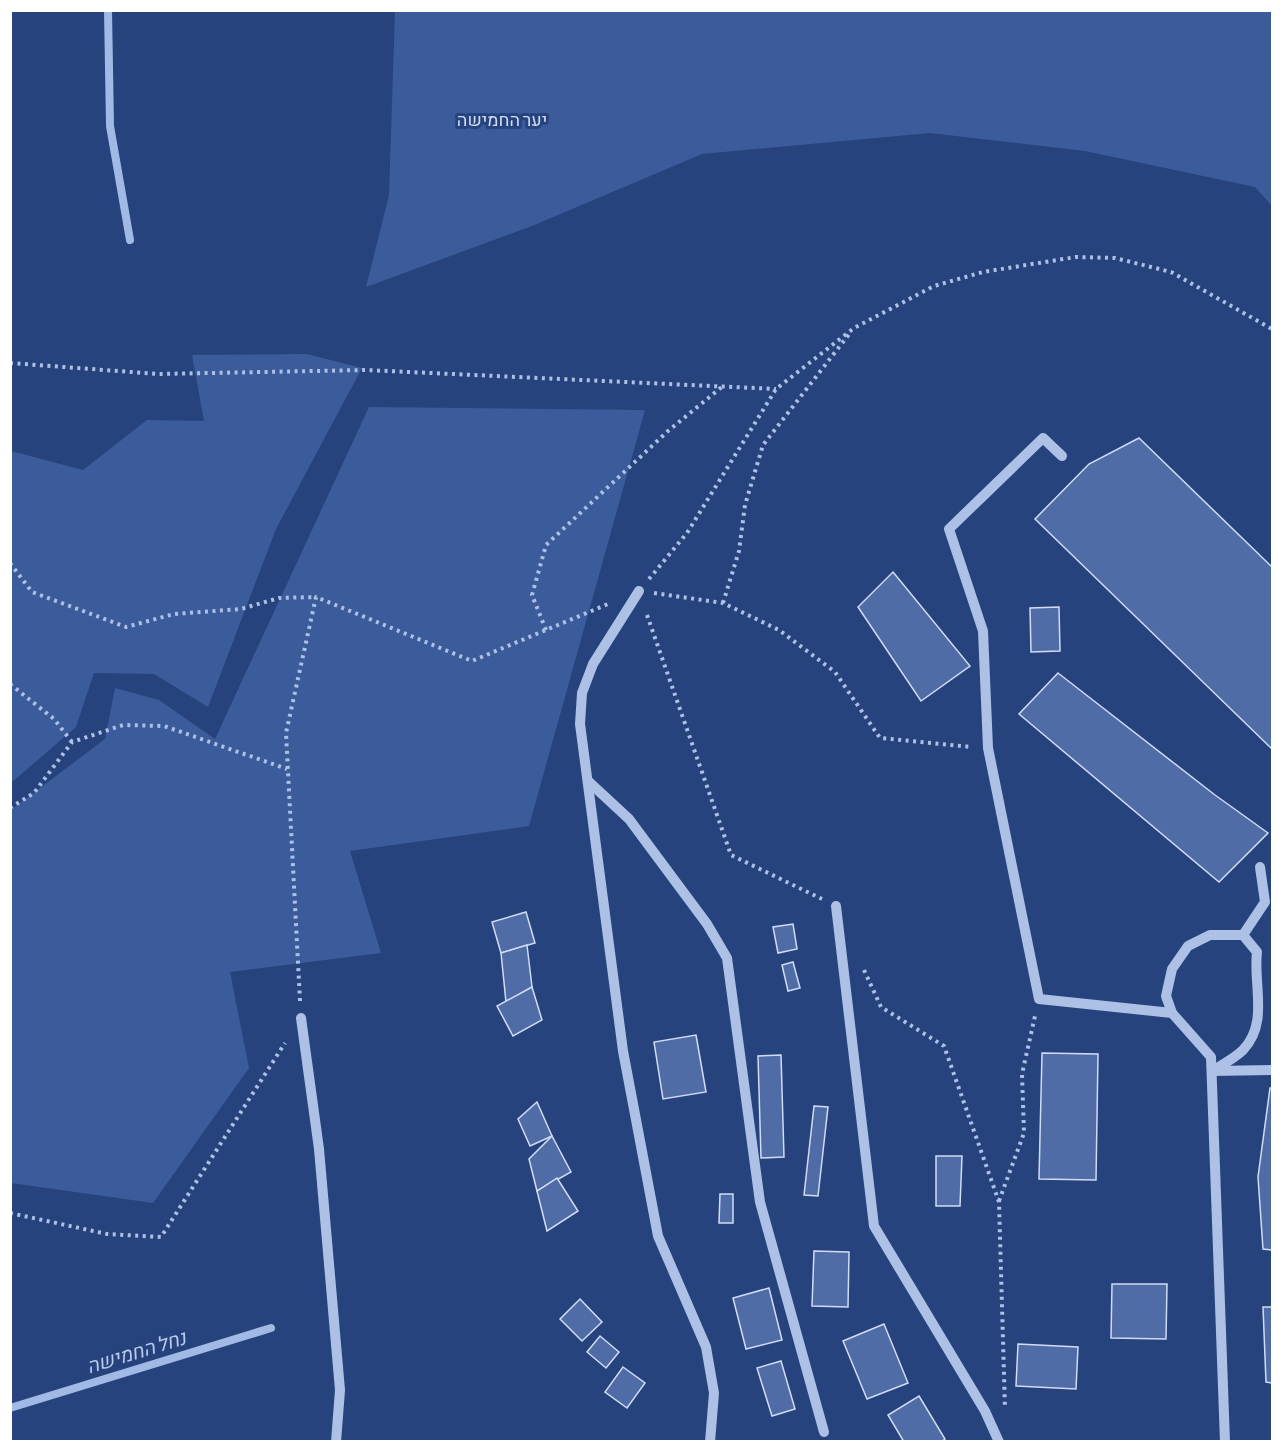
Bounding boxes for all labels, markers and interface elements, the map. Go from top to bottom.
park label: יער החמישה [457,109,547,130]
water label: נחל החמישה [83,1325,190,1378]

